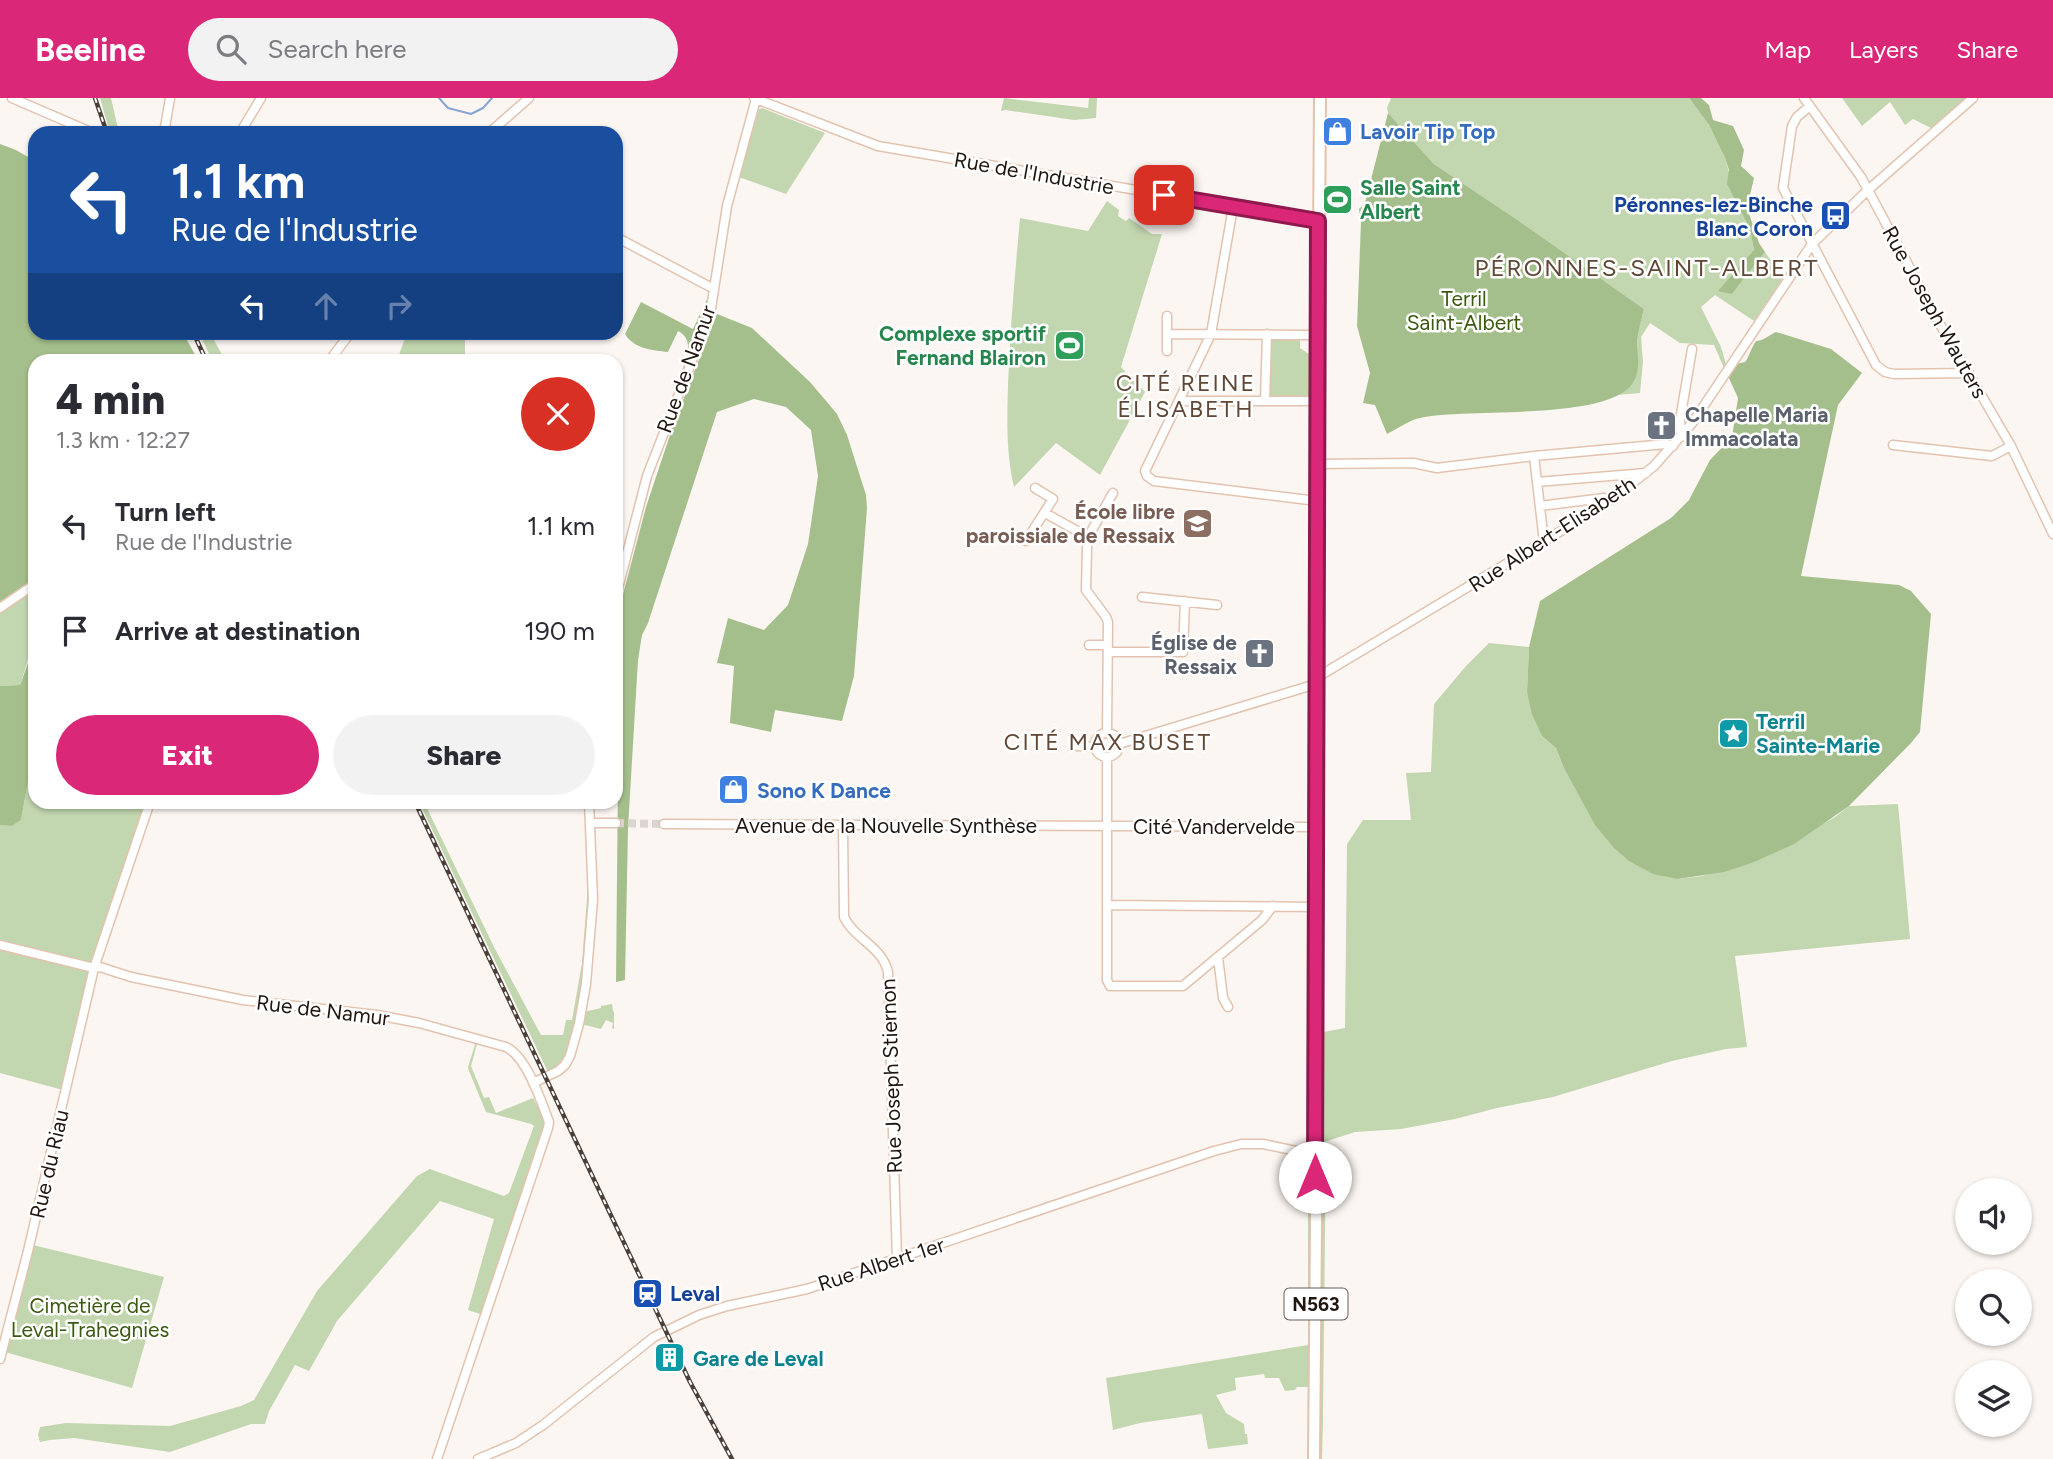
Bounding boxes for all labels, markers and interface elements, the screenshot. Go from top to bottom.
search box [188,18,678,81]
text: Beeline [35,30,146,69]
icon: search [212,30,250,68]
text: Search here [268,33,406,65]
text: Map [1764,35,1811,64]
text: Layers [1849,35,1918,64]
text: Share [1956,35,2018,64]
shop icon: Lavoir Tip Top [1320,114,1354,148]
place label: Lavoir Tip Top [1360,119,1495,144]
street label: Rue de l'Industrie [952,147,1116,199]
text: 1.1 km [171,151,305,210]
icon: left [56,154,147,245]
pin [1134,165,1194,225]
place label: Salle Saint Albert [1360,175,1461,224]
icon: arrive [1145,176,1183,214]
sports icon: Salle Saint Albert [1320,182,1354,216]
place label: Péronnes-lez-Binche Blanc Coron [1614,192,1813,241]
bus stop icon: Péronnes-lez-Binche Blanc Coron [1819,199,1853,233]
text: Rue de l'Industrie [171,211,418,249]
street label: Rue Joseph Wauters [1877,222,1993,402]
district label: PÉRONNES-SAINT-ALBERT [1475,253,1819,282]
park label: Terril Saint-Albert [1407,286,1521,335]
icon: left [234,287,272,325]
icon: ahead [307,287,345,325]
icon: right [380,287,418,325]
street label: Rue de Namur [651,302,721,436]
place label: Complexe sportif Fernand Blairon [879,321,1047,370]
sports icon: Complexe sportif Fernand Blairon [1052,328,1086,362]
district label: CITÉ REINE ÉLISABETH [1116,369,1256,423]
text: 4 min [56,374,165,425]
button: close [521,377,595,451]
place label: Chapelle Maria Immacolata [1685,402,1828,451]
church icon: Chapelle Maria Immacolata [1645,409,1679,443]
text: 1.3 km · 12:27 [56,426,190,454]
street label: Rue Albert-Elisabeth [1464,471,1640,597]
text: Turn left [115,496,216,528]
place label: École libre paroissiale de Ressaix [966,499,1176,548]
school or university icon: École libre paroissiale de Ressaix [1181,506,1215,540]
icon: left [56,507,94,545]
text: 1.1 km [527,510,595,542]
text: Rue de l'Industrie [115,528,292,556]
icon: arrive [56,612,94,650]
text: Arrive at destination [115,615,360,647]
text: 190 m [524,615,595,647]
place label: Église de Ressaix [1151,630,1238,679]
church icon: Église de Ressaix [1243,637,1277,671]
place label: Terril Sainte-Marie [1756,709,1880,758]
button: Exit [56,715,319,795]
button: Share [333,715,595,795]
place icon: Terril Sainte-Marie [1716,716,1750,750]
district label: CITÉ MAX BUSET [1004,728,1212,756]
shop icon: Sono K Dance [717,773,751,807]
place label: Sono K Dance [757,778,891,803]
street label: Avenue de la Nouvelle Synthèse [735,813,1037,838]
street label: Cité Vandervelde [1133,814,1295,839]
street label: Rue Joseph Stiernon [875,978,907,1174]
street label: Rue de Namur [255,989,391,1031]
street label: Rue du Riau [24,1107,74,1221]
position arrow [1278,1140,1352,1214]
map controls [1955,1178,2032,1437]
button: sound [1955,1178,2032,1255]
street label: Rue Albert 1er [815,1232,947,1296]
button: search [1955,1269,2032,1346]
station icon: Leval [630,1276,664,1310]
place label: Leval [670,1281,720,1306]
road number: N563 [1284,1288,1348,1320]
park label: Cimetière de Leval-Trahegnies [11,1293,169,1342]
building icon: Gare de Leval [653,1341,687,1375]
place label: Gare de Leval [693,1346,824,1371]
button: layers [1955,1360,2032,1437]

